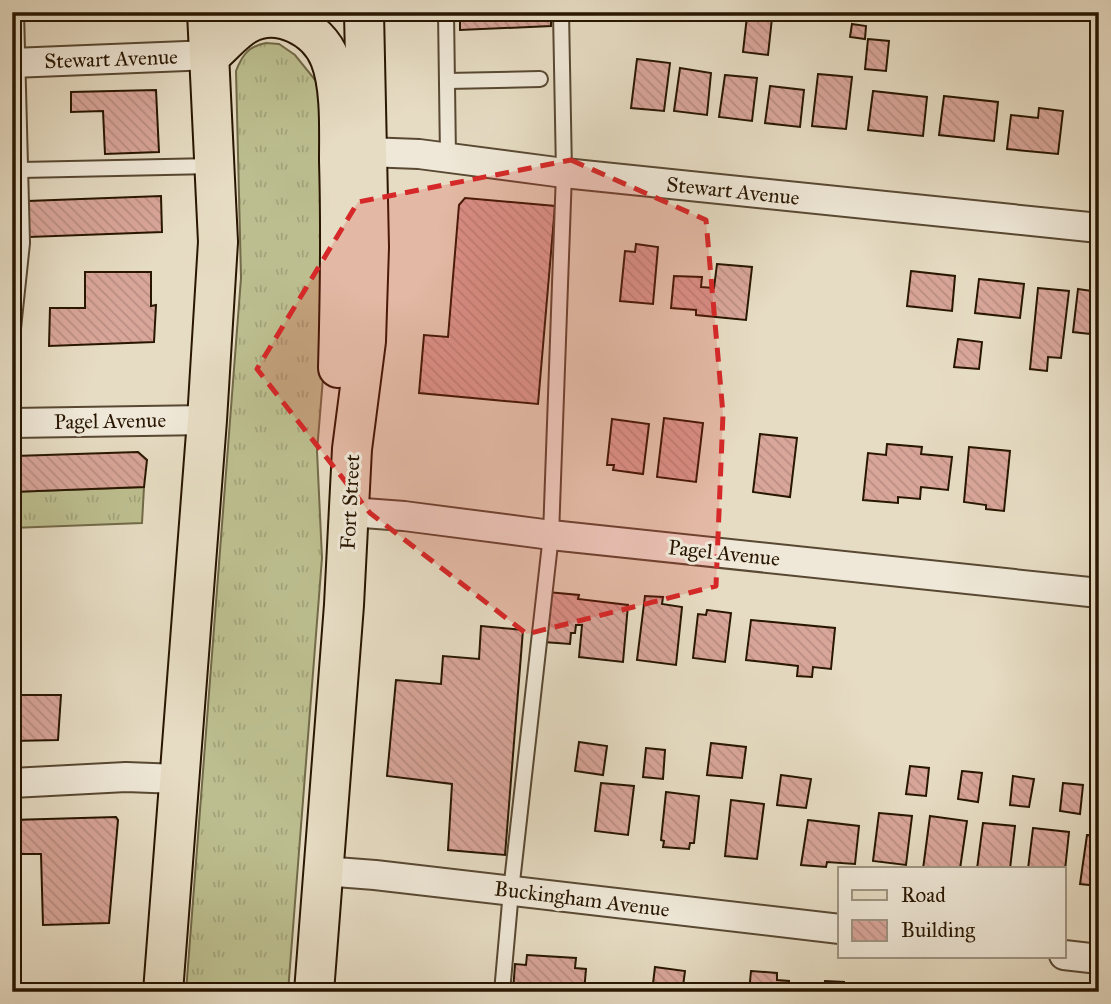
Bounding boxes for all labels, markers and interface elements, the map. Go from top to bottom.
street label: Stewart Avenue [44,44,179,74]
street label: Stewart Avenue [665,171,801,211]
street label: Pagel Avenue [54,407,167,435]
street label: Fort Street [335,453,366,551]
street label: Pagel Avenue [667,534,781,572]
legend [838,867,1066,958]
street label: Buckingham Avenue [493,875,671,923]
text: Road [901,882,946,908]
text: Building [901,917,975,943]

